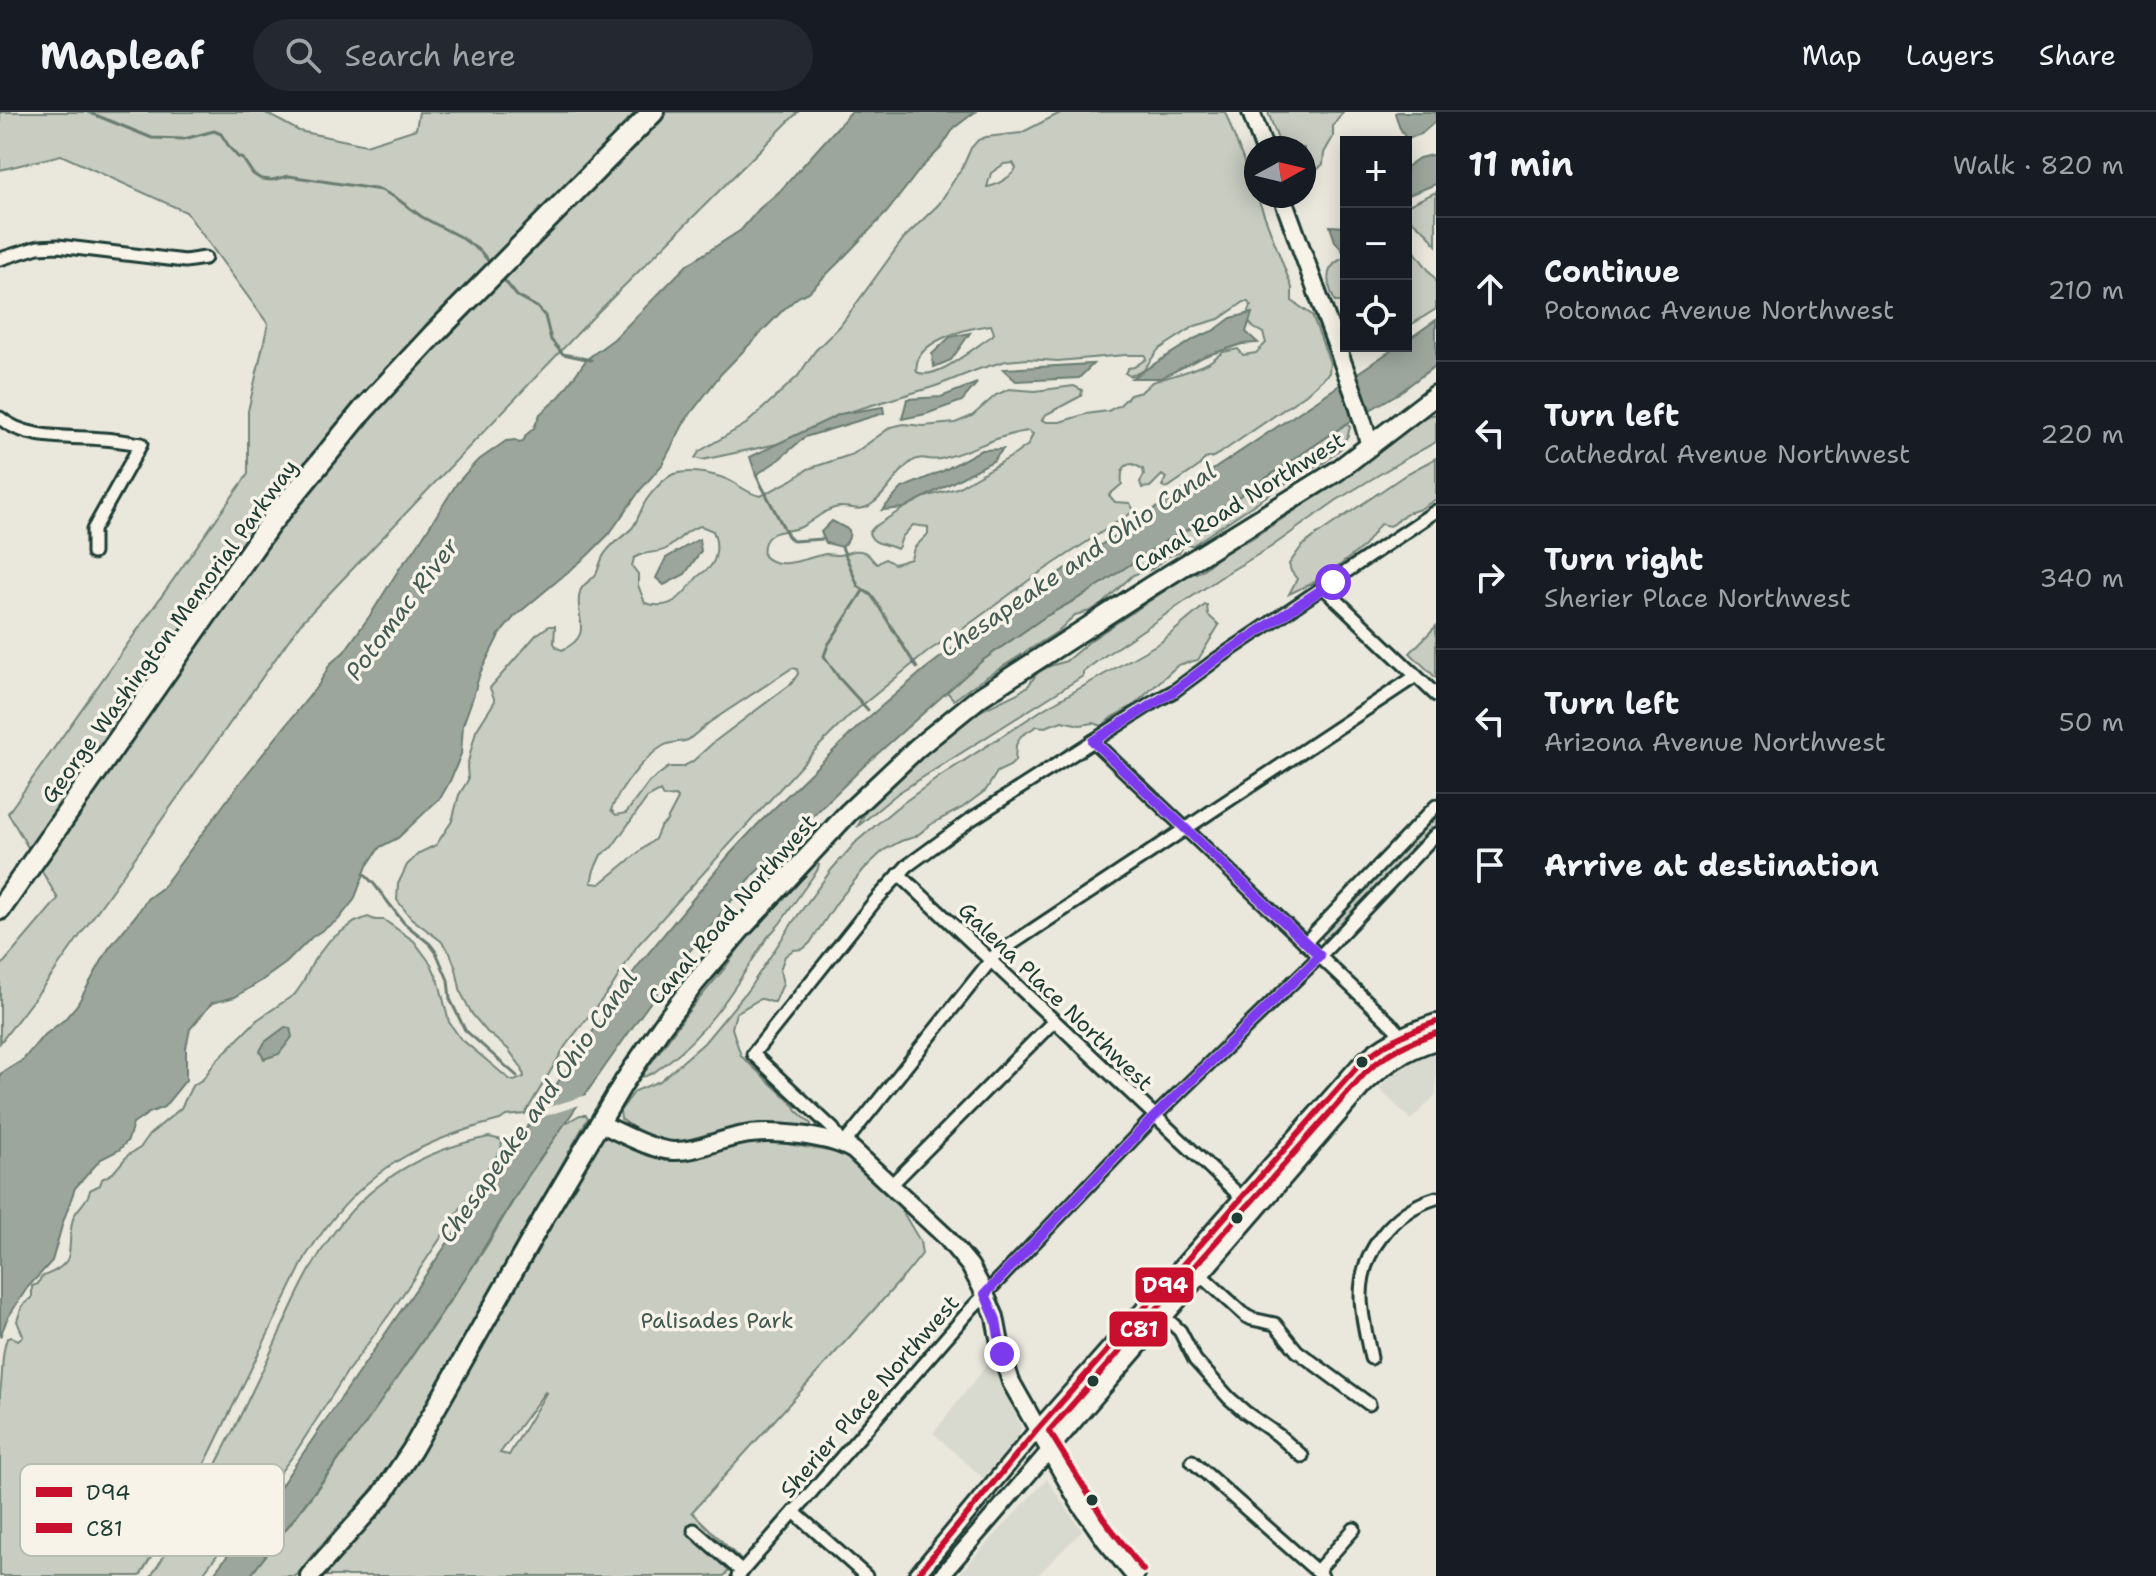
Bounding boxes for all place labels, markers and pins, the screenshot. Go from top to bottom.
unlabelled marker [1354,1054,1370,1070]
unlabelled marker [1229,1210,1245,1226]
unlabelled marker [1085,1373,1101,1389]
unlabelled marker [1084,1492,1100,1508]

